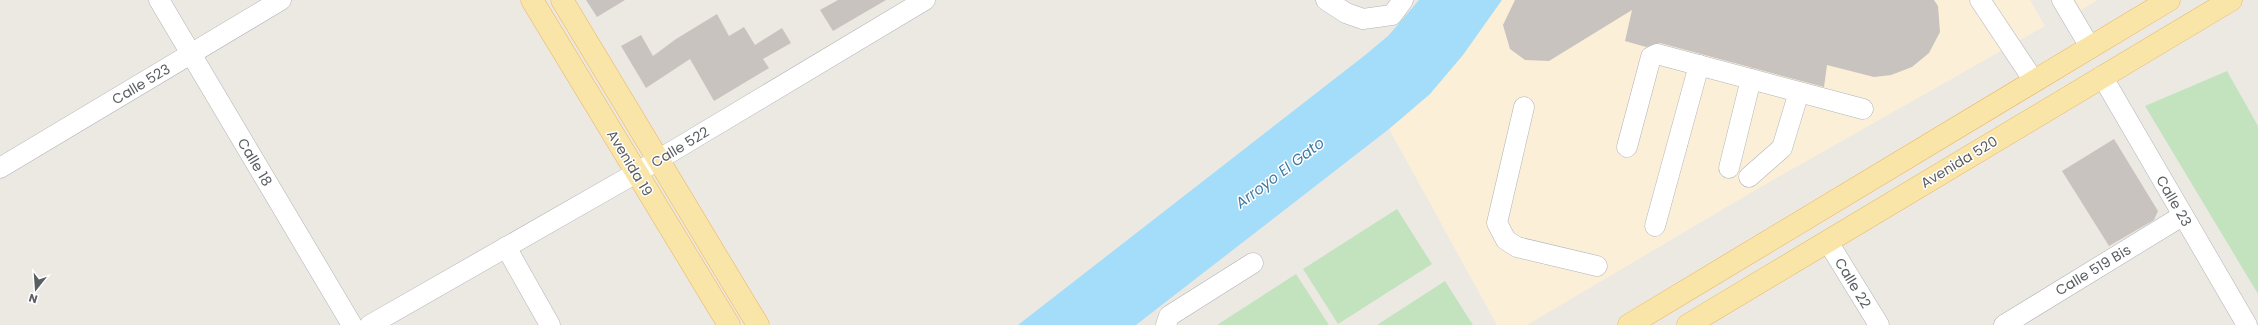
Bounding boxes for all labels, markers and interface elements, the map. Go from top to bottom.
street label: Calle 523 [108,59,174,109]
street label: Calle 522 [647,122,713,172]
street label: Avenida 19 [602,126,658,200]
street label: Avenida 520 [1917,131,2001,193]
water label: Arroyo El Gato [1230,132,1328,214]
street label: Calle 18 [233,134,277,190]
street label: Calle 23 [2151,172,2197,230]
street label: Calle 519 Bis [2052,240,2134,300]
street label: Calle 22 [1830,254,1876,312]
north arrow [16,269,56,309]
text: N [27,290,39,307]

